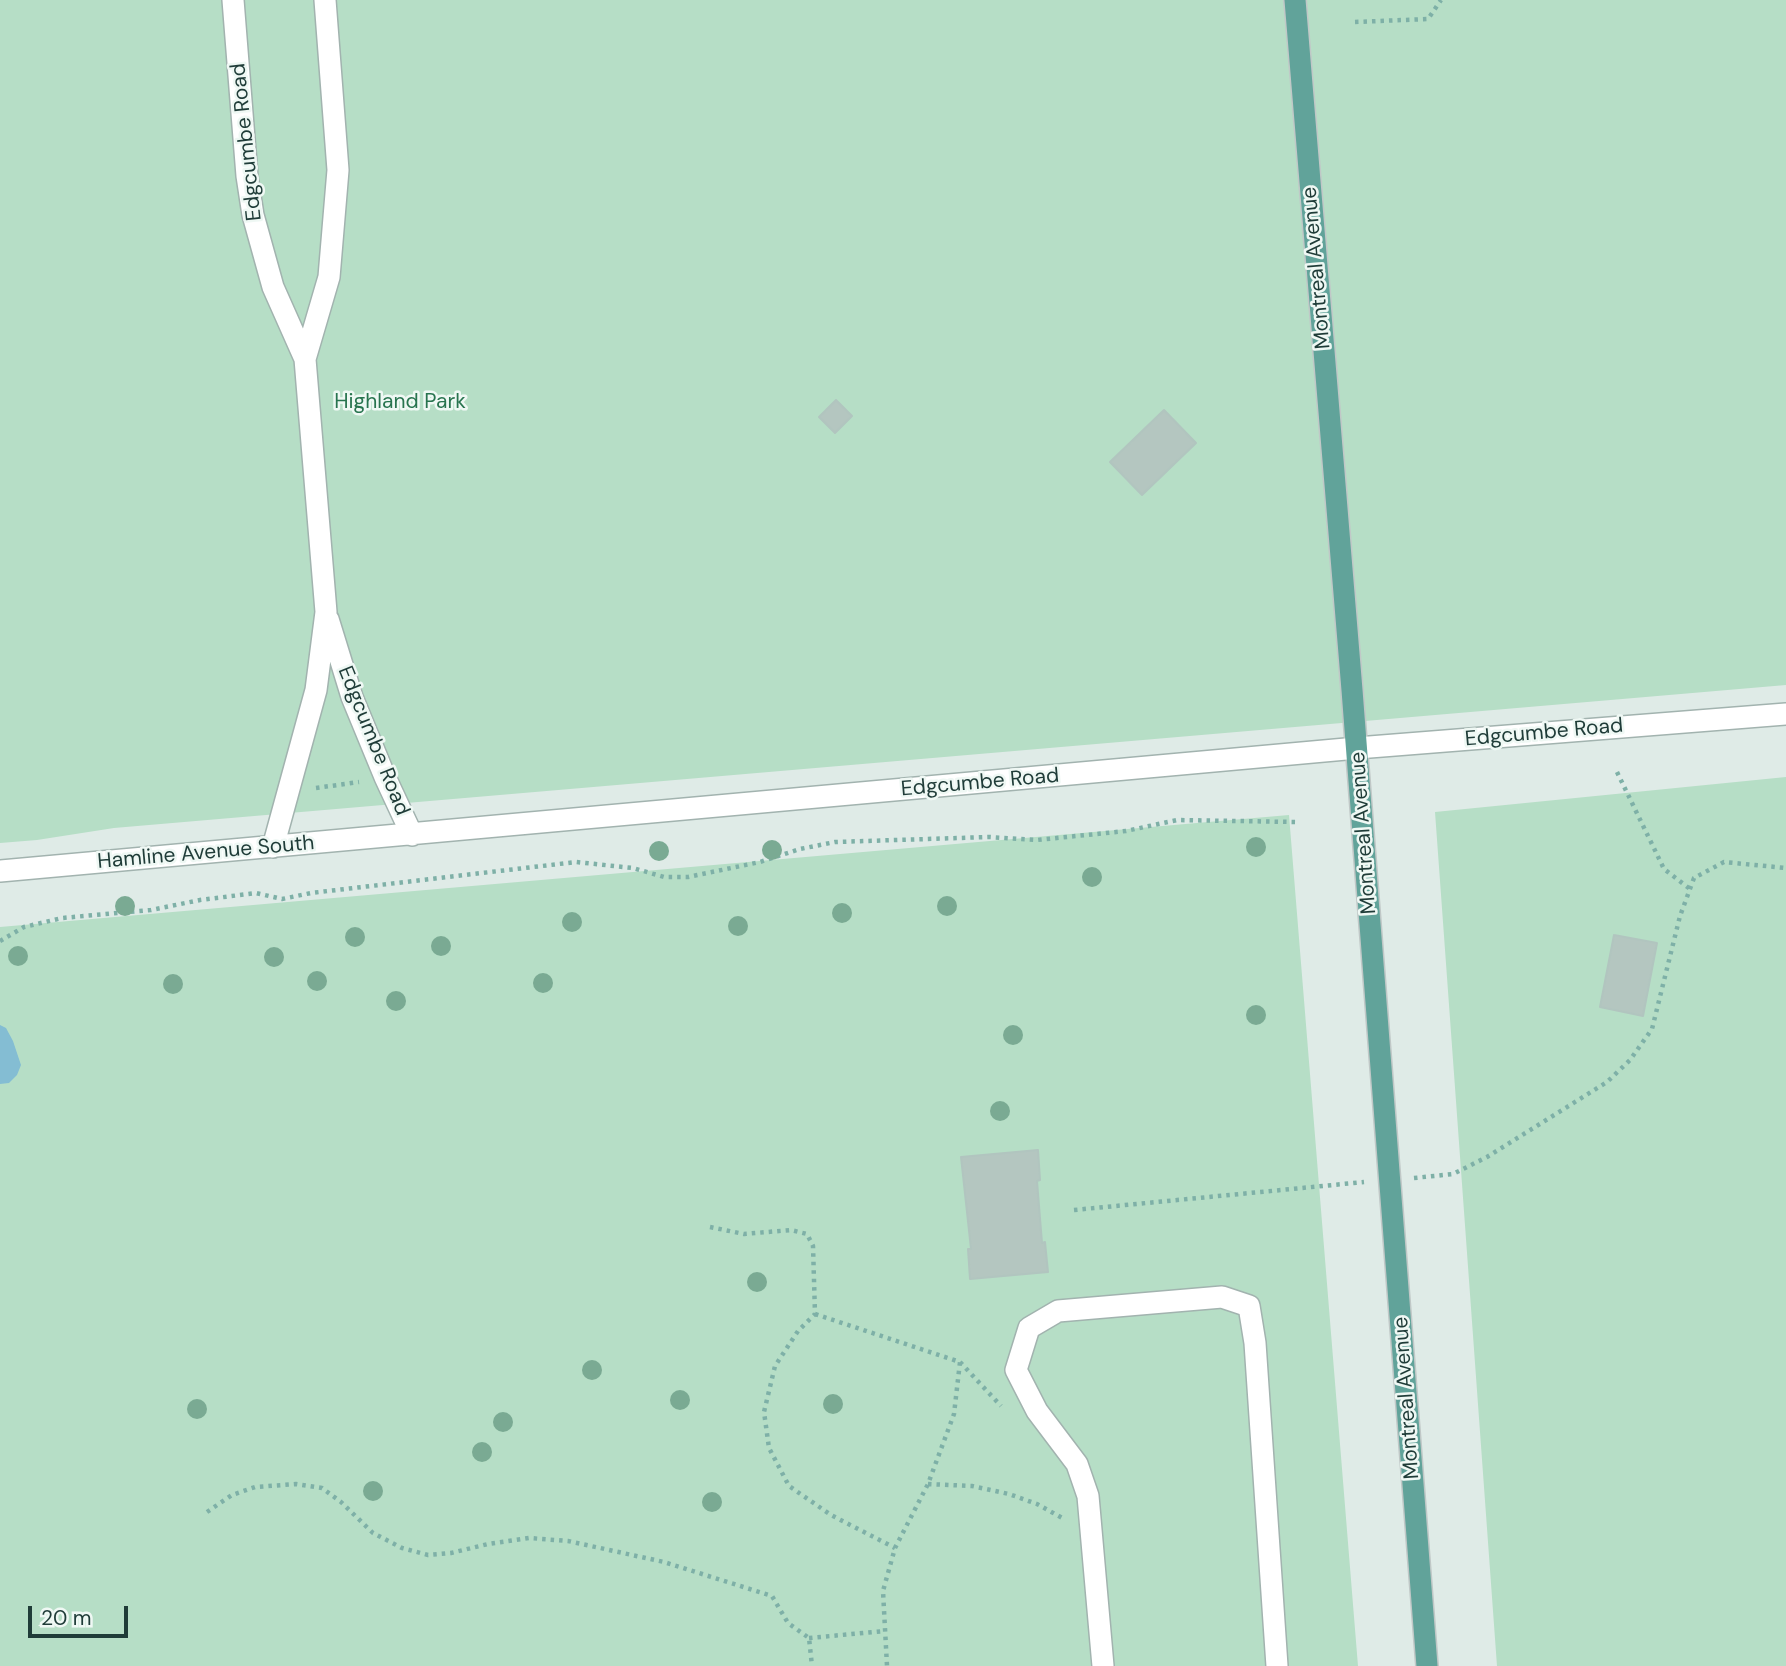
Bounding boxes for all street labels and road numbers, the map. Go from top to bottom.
street label: Edgcumbe Road [226,62,268,222]
street label: Montreal Avenue [1297,186,1337,350]
street label: Edgcumbe Road [332,663,414,819]
street label: Edgcumbe Road [1464,714,1624,752]
street label: Montreal Avenue [1346,751,1382,915]
street label: Edgcumbe Road [900,764,1060,802]
street label: Hamline Avenue South [96,831,316,875]
street label: Montreal Avenue [1389,1316,1425,1480]

